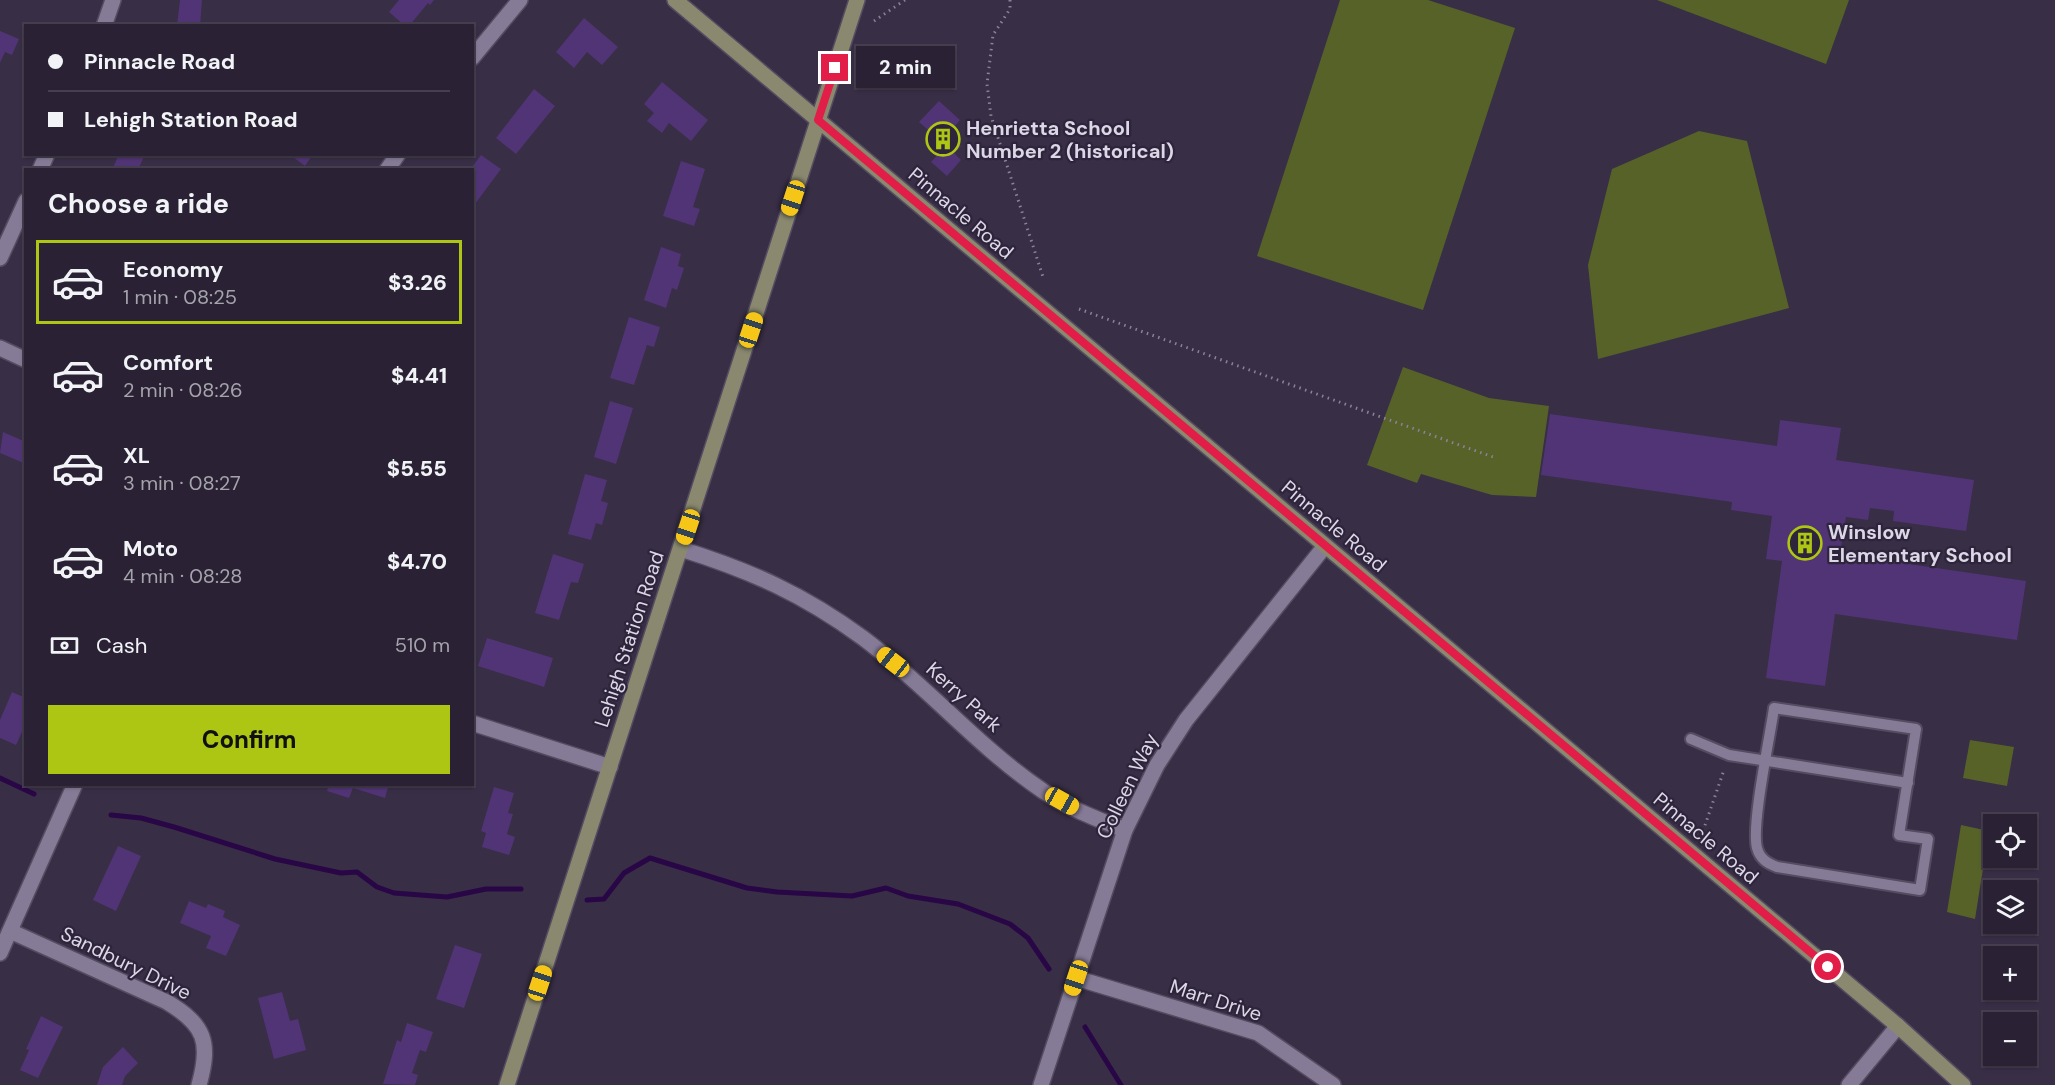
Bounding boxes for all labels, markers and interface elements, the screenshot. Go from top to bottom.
text: Pinnacle Road [84,47,235,76]
callout: 2 min [856,47,955,89]
route end [821,54,848,81]
text: 2 min [879,54,932,80]
text: Lehigh Station Road [84,105,298,134]
place label: Henrietta School Number 2 (historical) [966,115,1174,164]
building icon: Henrietta School Number 2 (historical) [925,121,961,157]
street label: Pinnacle Road [903,161,1019,265]
car [779,178,807,218]
text: Choose a ride [48,186,229,221]
icon: car [51,255,105,309]
text: Economy [123,255,223,284]
text: $3.26 [388,268,447,297]
text: 1 min · 08:25 [123,284,237,310]
car [737,310,765,350]
icon: car [51,348,105,402]
text: Comfort [123,348,213,377]
text: $4.41 [391,361,447,390]
text: 2 min · 08:26 [123,377,243,403]
icon: car [51,441,105,495]
text: XL [123,441,150,470]
text: $5.55 [387,454,447,483]
text: 3 min · 08:27 [123,470,241,496]
street label: Pinnacle Road [1276,474,1392,578]
car [674,507,702,547]
place label: Winslow Elementary School [1828,519,2012,568]
building icon: Winslow Elementary School [1787,525,1823,561]
icon: car [51,534,105,588]
text: Moto [123,534,178,563]
text: $4.70 [387,547,447,576]
street label: Lehigh Station Road [588,548,670,730]
text: 4 min · 08:28 [123,563,242,589]
icon: cash [48,629,81,662]
text: Cash [96,631,147,660]
text: 510 m [395,632,450,658]
car [873,644,913,680]
street label: Kerry Park [921,656,1007,738]
button: Confirm [48,705,450,774]
street label: Colleen Way [1090,729,1164,843]
car [1042,784,1082,818]
street label: Pinnacle Road [1648,786,1764,890]
map controls [1983,814,2037,1066]
button: locate [1983,814,2037,868]
button: layers [1983,880,2037,934]
street label: Sandbury Drive [57,920,195,1006]
button: + [1983,946,2037,1000]
route start [1814,953,1841,980]
car [1062,958,1090,998]
car [526,963,554,1003]
street label: Marr Drive [1167,973,1265,1027]
button: − [1983,1012,2037,1066]

